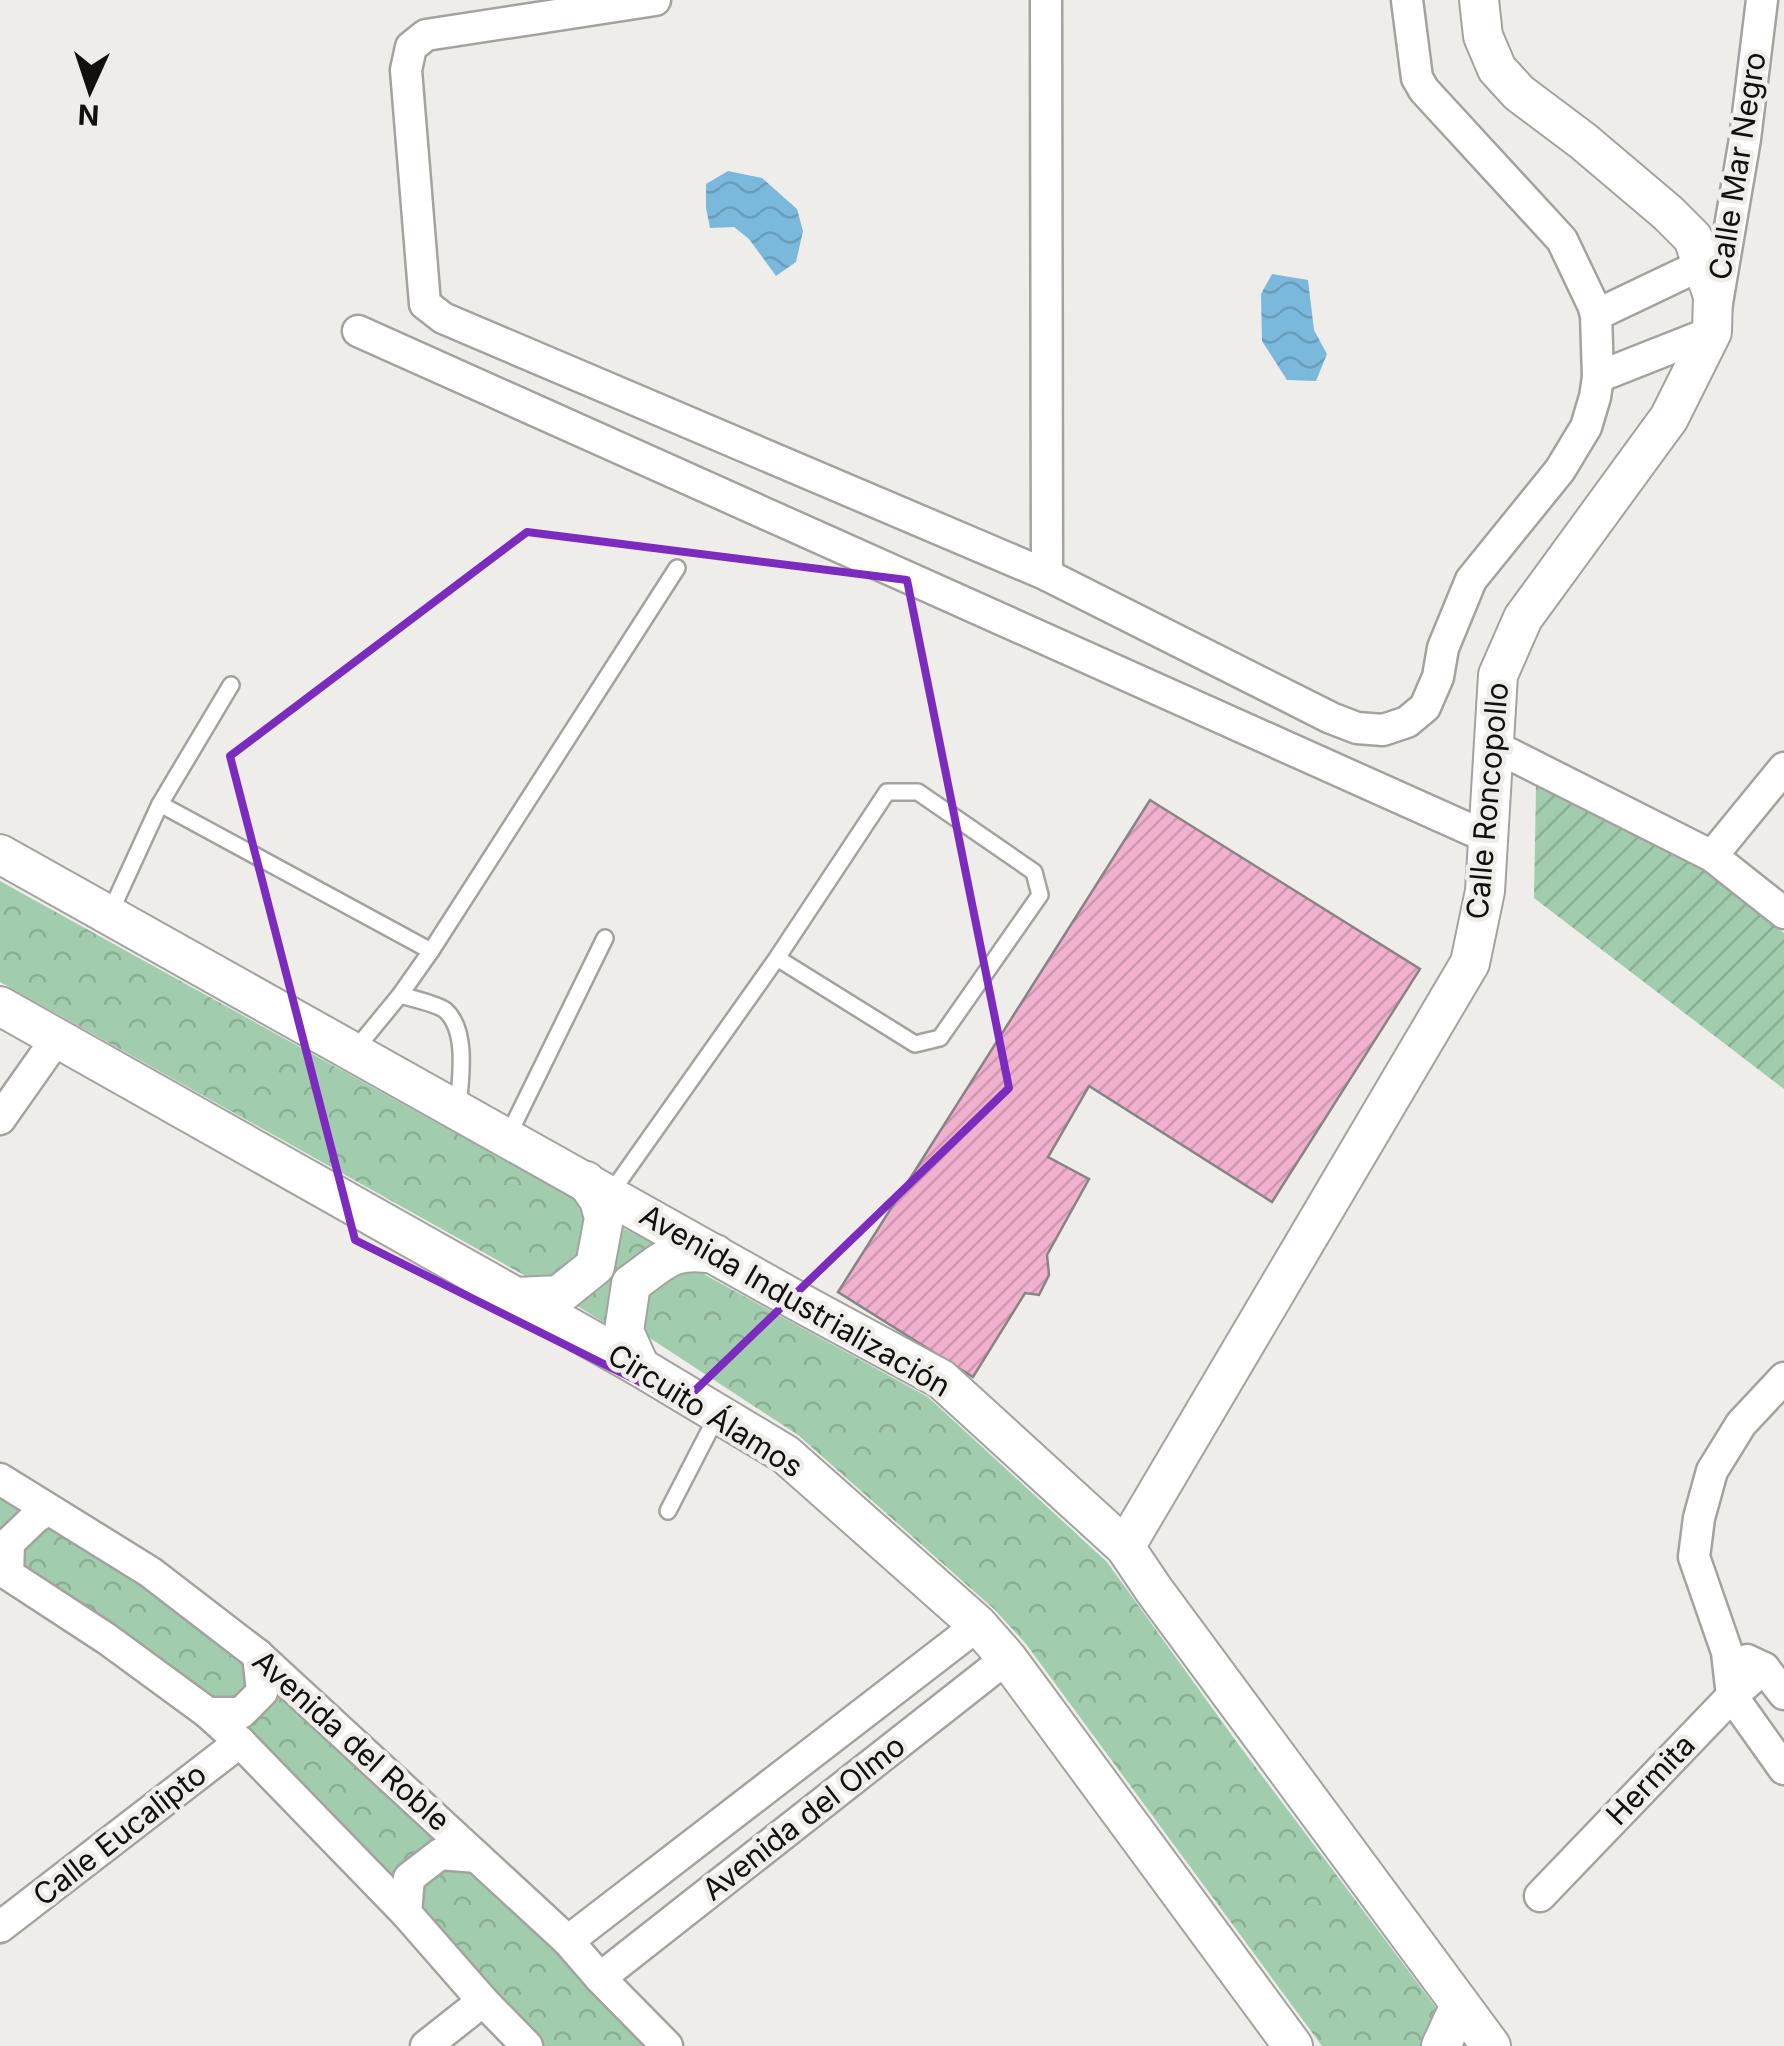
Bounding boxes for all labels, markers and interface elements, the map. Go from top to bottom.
north arrow [40,40,140,140]
street label: Calle Mar Negro [1701,49,1773,282]
text: N [77,97,100,133]
street label: Calle Roncopollo [1459,681,1515,921]
street label: Avenida Industrialización [634,1196,957,1404]
street label: Circuito Álamos [601,1336,810,1484]
street label: Avenida del Roble [246,1642,458,1838]
street label: Avenida del Olmo [695,1727,912,1907]
street label: Hermita [1598,1727,1702,1832]
street label: Calle Eucalipto [26,1755,213,1913]

